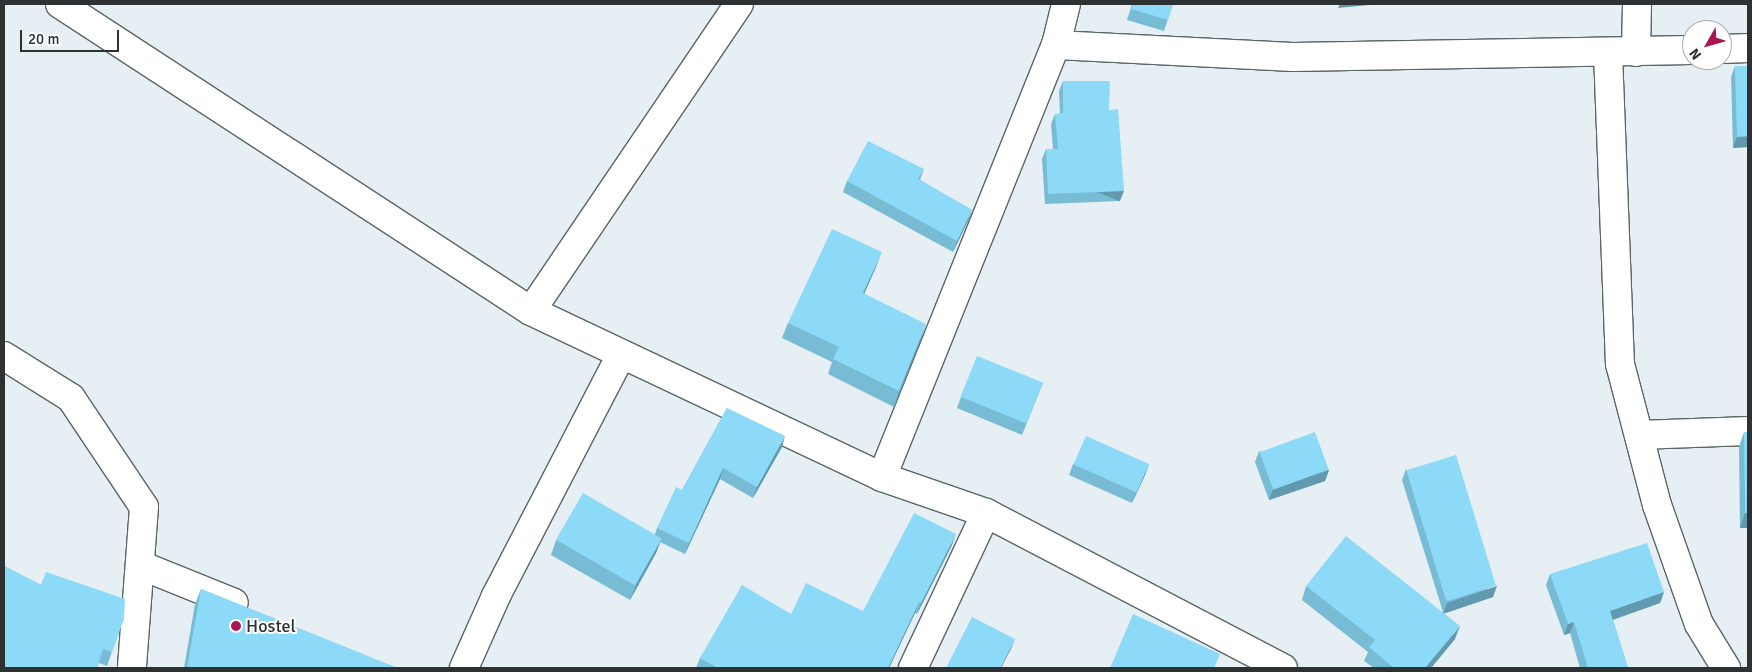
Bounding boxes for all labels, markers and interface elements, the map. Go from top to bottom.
scale bar [22,20,121,52]
north arrow [1682,20,1732,70]
text: 20 m [28,30,59,48]
text: N [1686,45,1705,63]
place label: Hostel [246,615,296,637]
marker: Hostel [230,620,242,632]

